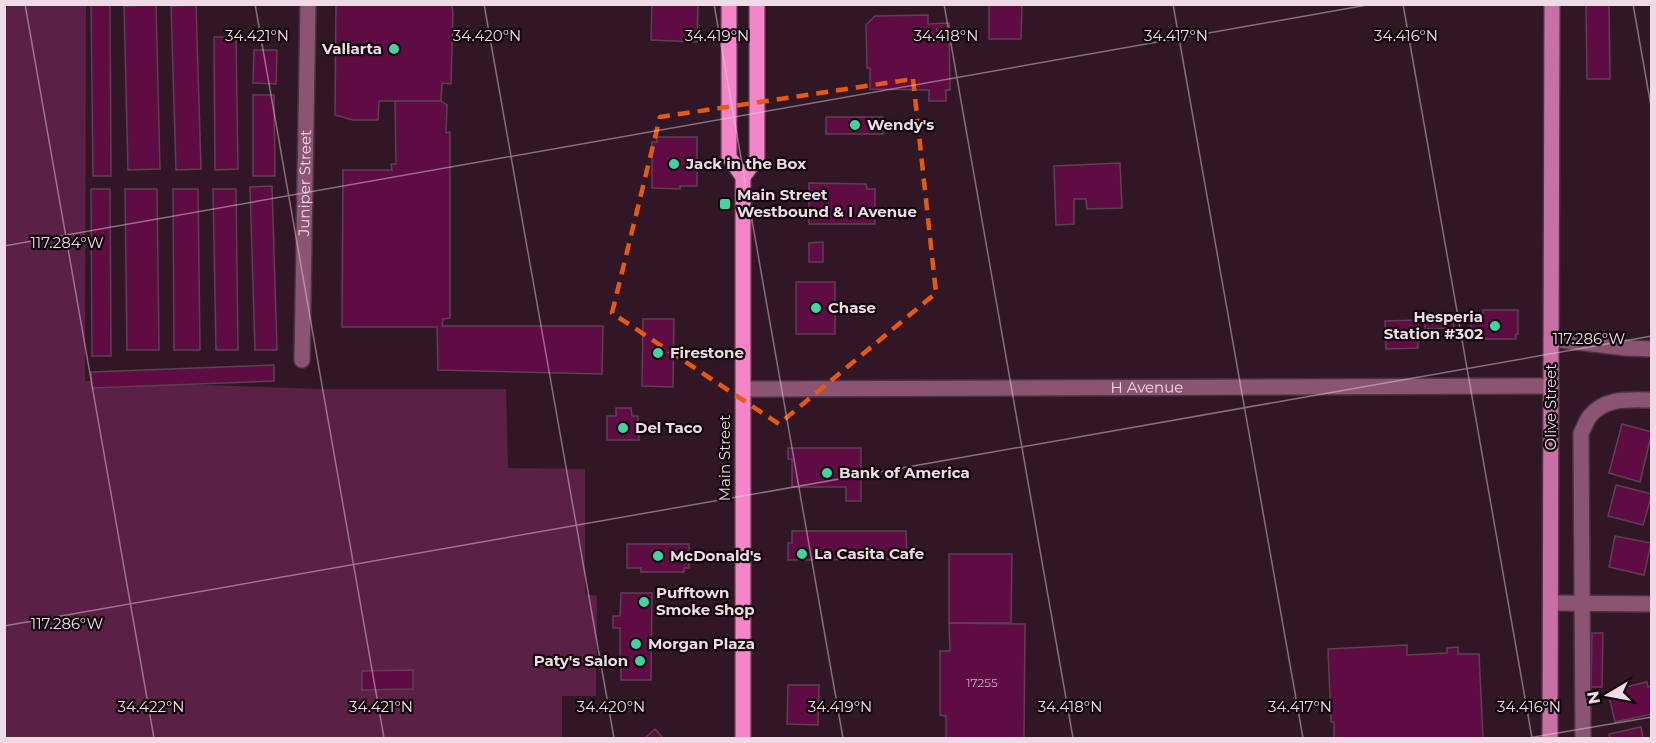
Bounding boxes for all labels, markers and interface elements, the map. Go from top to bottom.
text: 34.421°N [225,26,289,45]
text: 34.420°N [453,26,521,45]
text: 34.419°N [685,26,749,45]
text: 34.418°N [914,26,978,45]
text: 34.417°N [1144,26,1208,45]
text: 34.416°N [1374,26,1438,45]
place label: Vallarta [321,39,382,58]
marker: Vallarta [387,42,401,56]
place label: Wendy's [867,115,934,134]
marker: Wendy's [848,118,862,132]
street label: Juniper Street [294,130,315,237]
place label: Jack in the Box [685,154,806,173]
marker: Jack in the Box [667,157,681,171]
place label: Main Street Westbound & I Avenue [737,185,917,221]
marker: Main Street Westbound & I Avenue [718,197,732,211]
text: 117.284°W [30,233,104,252]
place label: Chase [828,298,876,317]
marker: Chase [809,301,823,315]
place label: Hesperia Station #302 [1384,307,1483,343]
marker: Hesperia Station #302 [1488,319,1502,333]
text: 117.286°W [1553,329,1626,348]
place label: Firestone [670,343,744,362]
marker: Firestone [651,346,665,360]
street label: Olive Street [1541,364,1560,450]
street label: H Avenue [1111,377,1183,397]
street label: Main Street [715,415,734,501]
place label: Del Taco [635,418,703,437]
marker: Del Taco [616,421,630,435]
place label: Bank of America [839,463,970,482]
marker: Bank of America [820,466,834,480]
place label: La Casita Cafe [814,544,924,563]
place label: McDonald's [670,546,761,565]
marker: La Casita Cafe [795,547,809,561]
marker: McDonald's [651,549,665,563]
place label: Pufftown Smoke Shop [656,583,755,619]
marker: Pufftown Smoke Shop [637,595,651,609]
text: 117.286°W [31,614,104,633]
place label: Morgan Plaza [648,634,755,653]
marker: Morgan Plaza [629,637,643,651]
place label: Paty's Salon [534,651,628,670]
marker: Paty's Salon [633,654,647,668]
north arrow [1578,665,1638,725]
house number: 17255 [966,675,998,690]
text: N [1583,689,1604,706]
text: 34.422°N [117,697,185,716]
text: 34.421°N [349,697,413,716]
text: 34.420°N [577,697,645,716]
text: 34.419°N [808,697,872,716]
text: 34.418°N [1038,697,1102,716]
text: 34.417°N [1268,697,1332,716]
text: 34.416°N [1497,697,1561,716]

